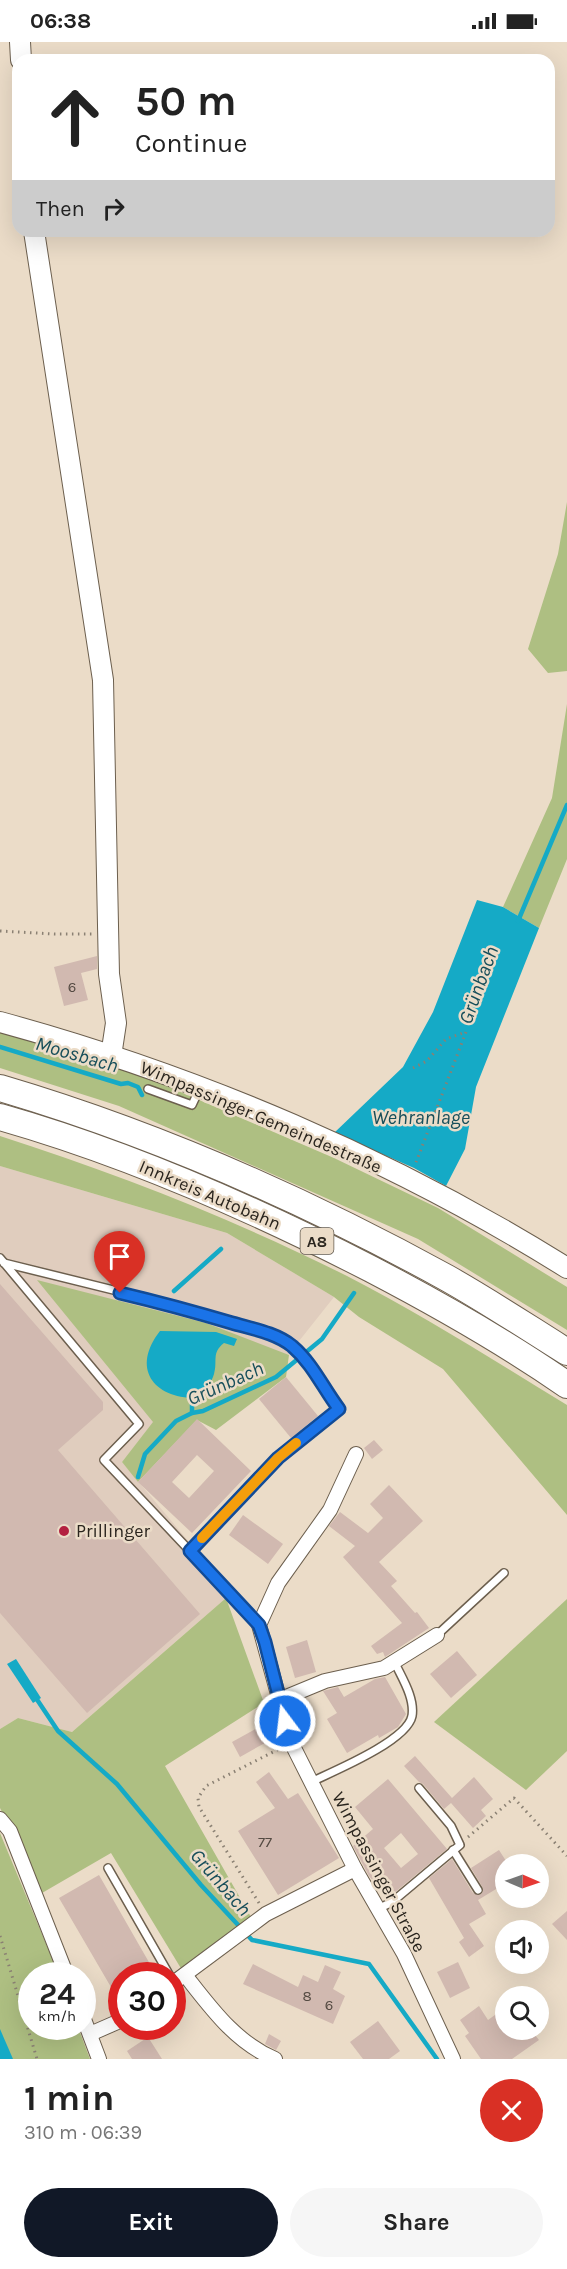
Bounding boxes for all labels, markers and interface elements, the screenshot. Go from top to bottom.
text: 06:38 [30,8,91,34]
text: 50 m [135,76,237,126]
icon: ahead [36,78,114,156]
text: Continue [135,127,247,159]
icon: right [97,192,130,225]
text: Then [36,196,85,222]
water label: Grünbach [454,943,503,1027]
house number: 6 [68,978,76,996]
water label: Moosbach [33,1032,121,1077]
street label: Wimpassinger Gemeindestraße [137,1056,385,1178]
water label: Wehranlage [372,1106,470,1129]
street label: Innkreis Autobahn [136,1155,284,1235]
road number: A8 [300,1228,334,1254]
pin [94,1231,145,1293]
icon: arrive [103,1240,136,1273]
water label: Grünbach [184,1356,267,1410]
place label: Prillinger [76,1520,151,1542]
marker: Prillinger [57,1524,71,1538]
position arrow [253,1689,317,1753]
street label: Wimpassinger Straße [327,1788,431,1956]
house number: 77 [258,1833,272,1851]
water label: Grünbach [185,1844,256,1920]
north arrow [495,1854,549,1908]
map controls [495,1854,549,2040]
button: sound [495,1920,549,1974]
speed limit sign: 30 [108,1962,186,2040]
text: 24 [39,1976,75,2012]
button: search [495,1986,549,2040]
house number: 8 [302,1987,312,2005]
house number: 6 [325,1996,333,2014]
text: km/h [38,2007,76,2025]
text: 1 min [24,2077,114,2119]
button: close [480,2079,543,2142]
text: 310 m · 06:39 [24,2121,142,2144]
button: Exit [24,2188,278,2257]
button: Share [290,2188,543,2257]

